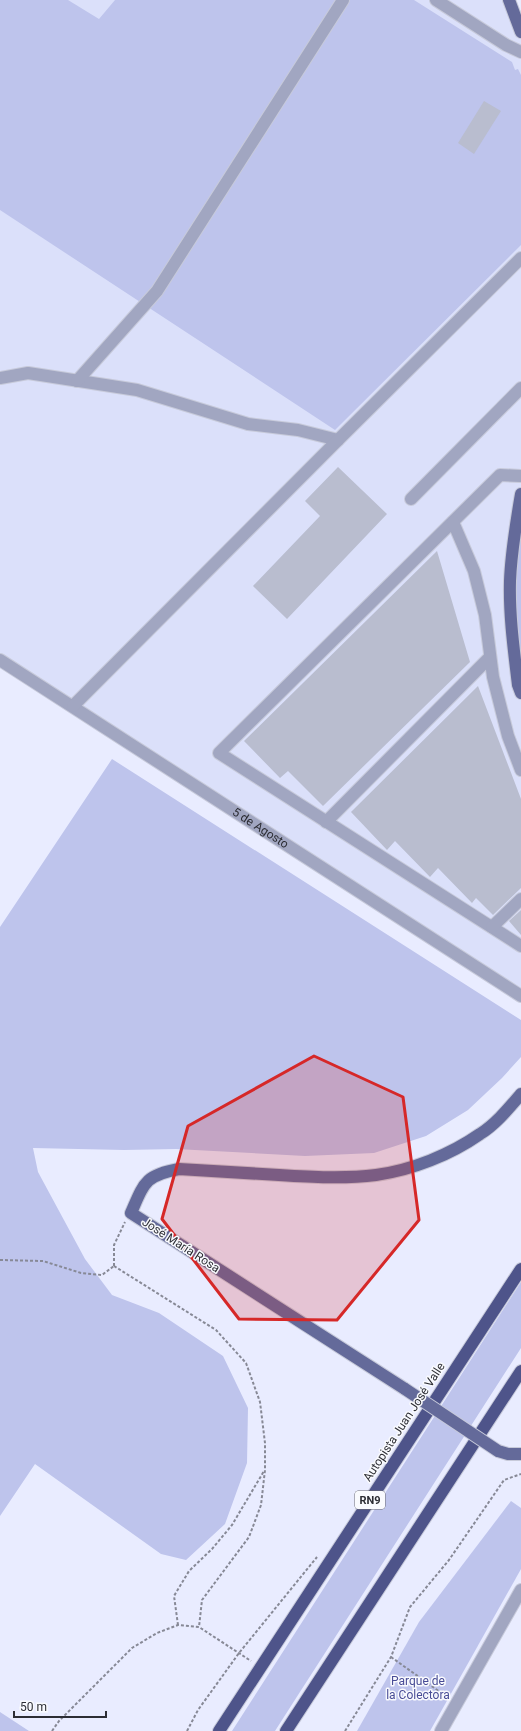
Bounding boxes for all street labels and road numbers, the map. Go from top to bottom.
street label: 5 de Agosto [230,805,291,851]
street label: José María Rosa [140,1215,222,1275]
street label: Autopista Juan José Valle [360,1360,448,1484]
road number: RN9 [355,1491,385,1509]

